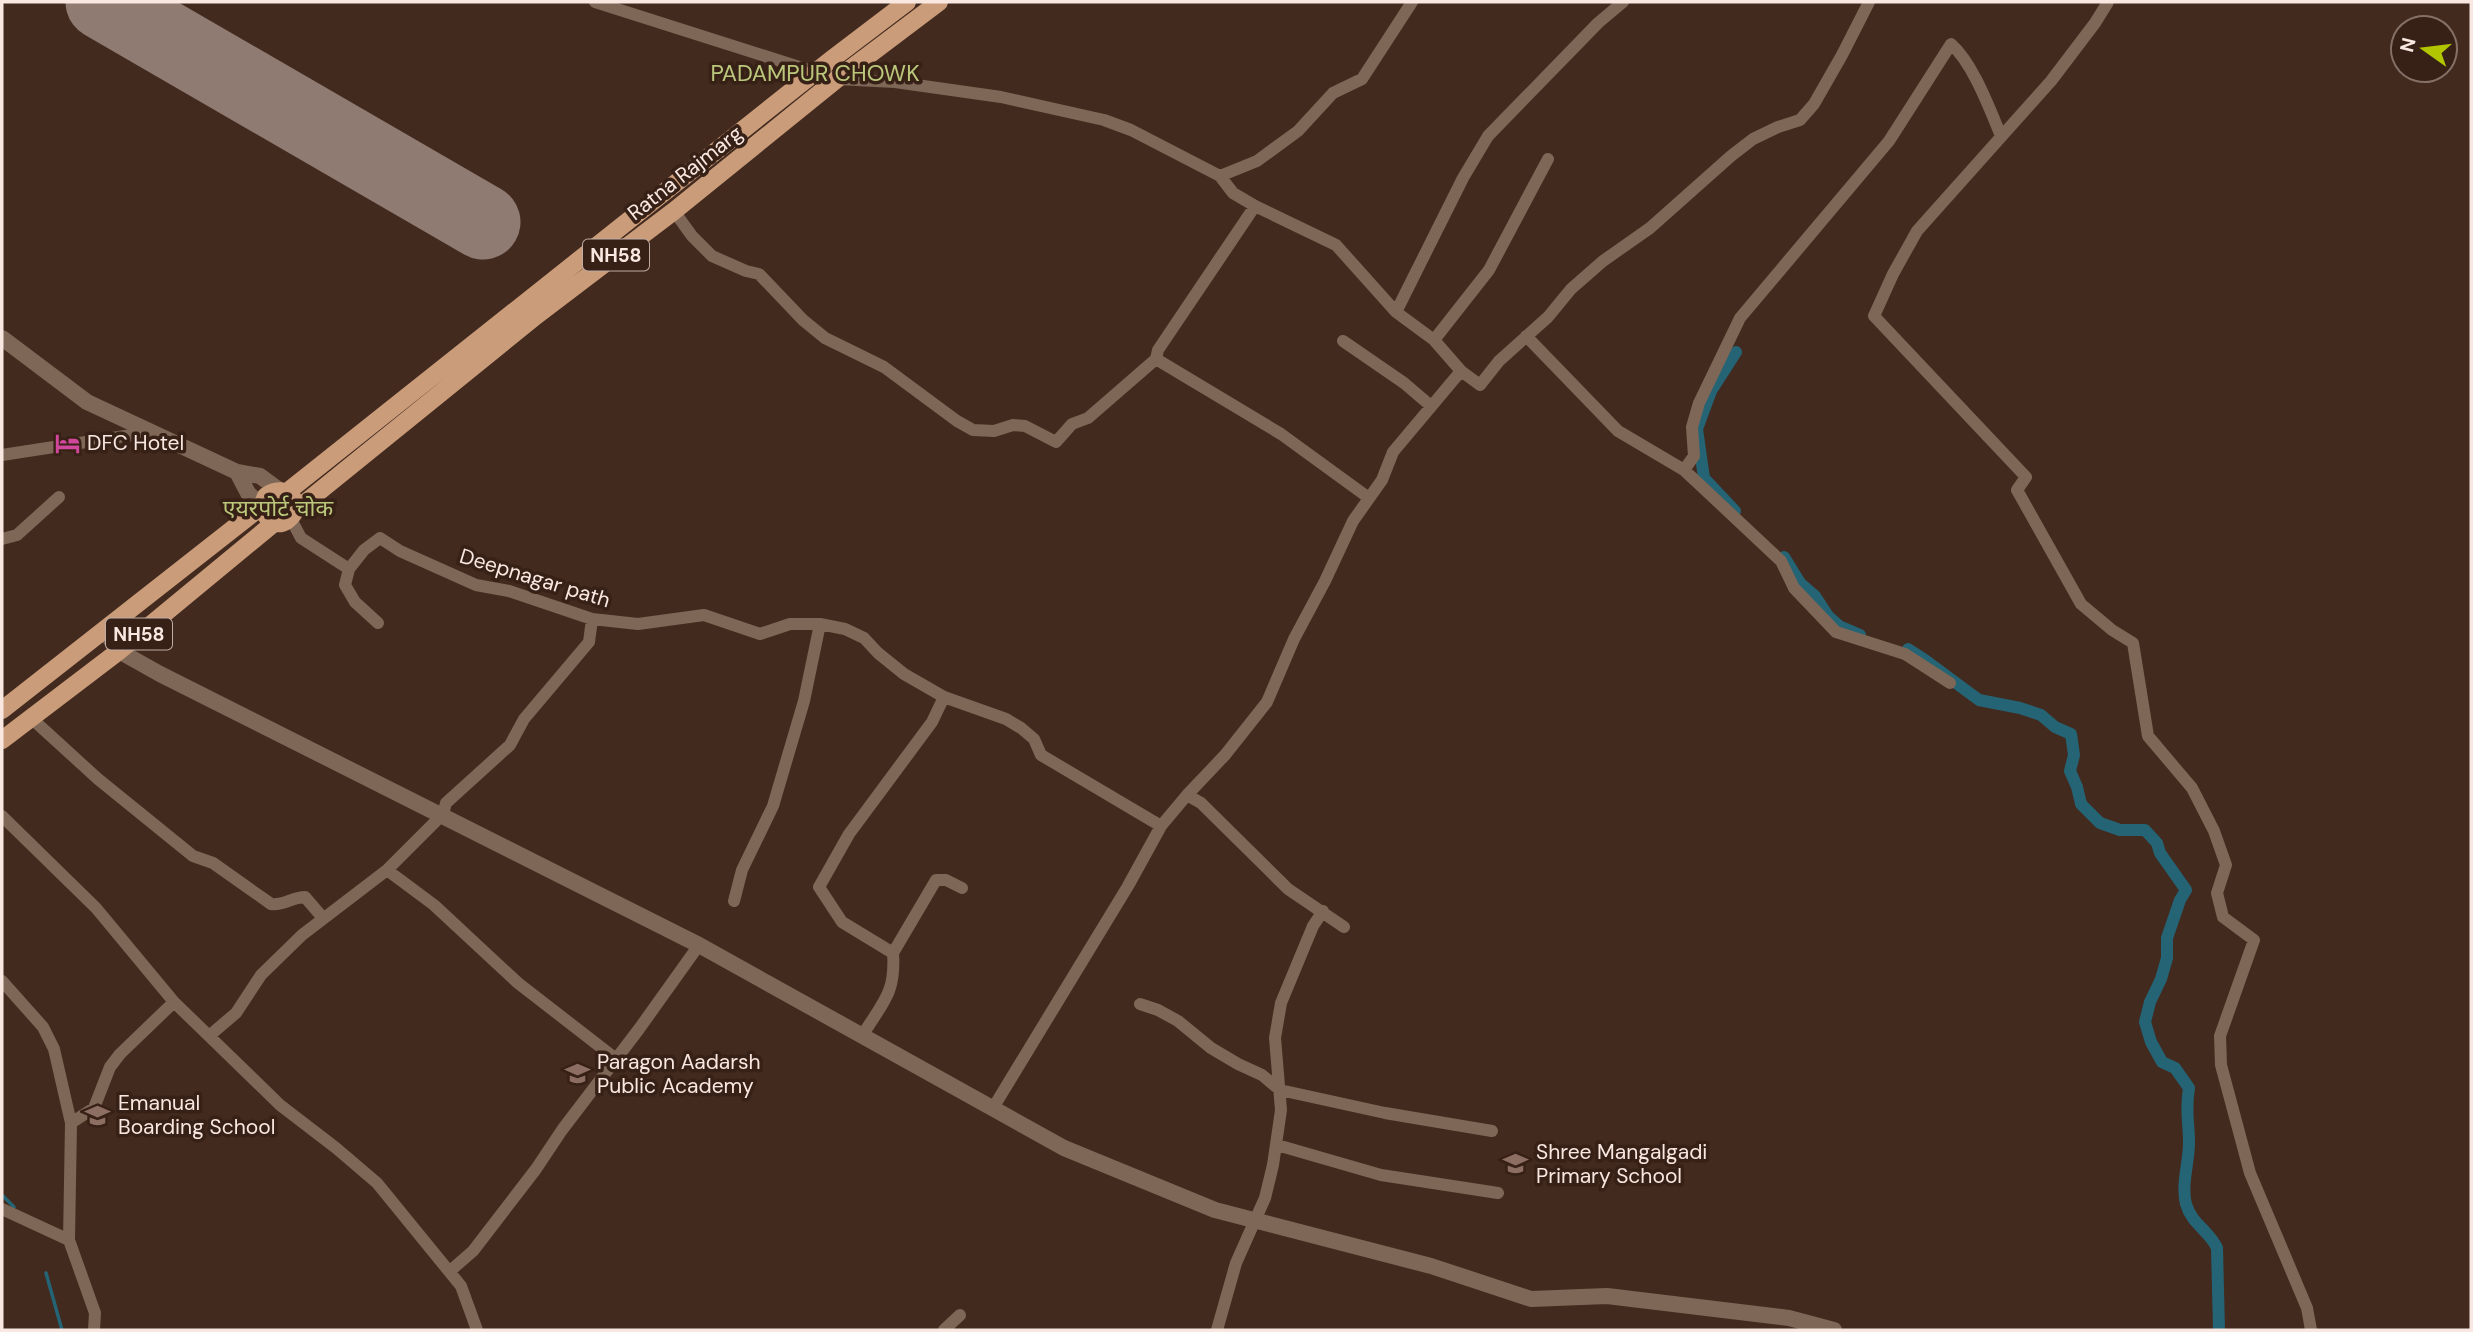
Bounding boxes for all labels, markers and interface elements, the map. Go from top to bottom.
north arrow [2389,14,2459,84]
text: N [2394,35,2422,55]
district label: PADAMPUR CHOWK [710,58,920,88]
street label: Ratna Rajmarg [622,119,748,227]
road number: NH58 [583,240,649,270]
hotel icon: DFC Hotel [53,429,81,457]
place label: DFC Hotel [87,429,184,457]
district label: एयरपोर्ट चोक [223,493,335,523]
street label: Deepnagar path [456,542,614,614]
road number: NH58 [106,618,172,650]
place label: Paragon Aadarsh Public Academy [597,1048,761,1100]
school or university icon: Paragon Aadarsh Public Academy [563,1060,591,1088]
place label: Emanual Boarding School [118,1089,275,1141]
school or university icon: Emanual Boarding School [84,1101,112,1129]
place label: Shree Mangalgadi Primary School [1536,1138,1707,1190]
school or university icon: Shree Mangalgadi Primary School [1502,1150,1530,1178]

